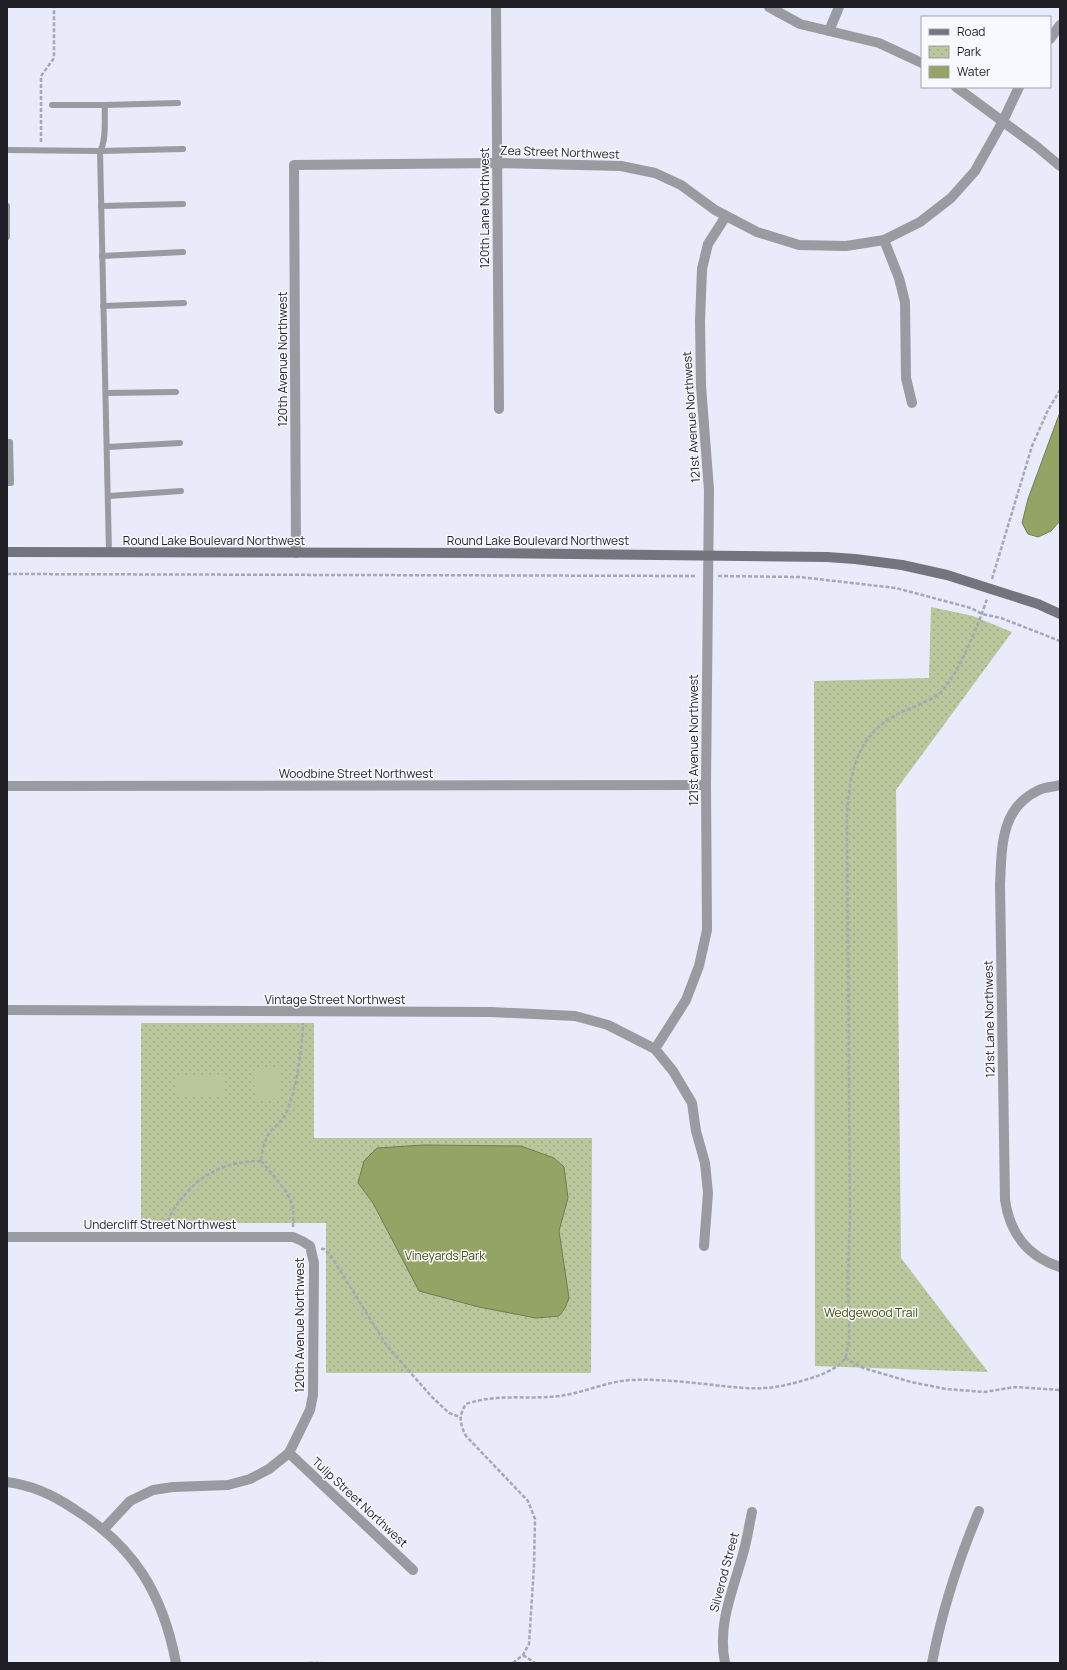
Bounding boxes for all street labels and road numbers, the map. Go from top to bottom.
street label: Zea Street Northwest [500,141,620,163]
street label: 120th Lane Northwest [476,147,493,269]
street label: 120th Avenue Northwest [274,291,291,427]
street label: 121st Avenue Northwest [678,350,704,483]
street label: Round Lake Boulevard Northwest [123,532,305,549]
street label: Round Lake Boulevard Northwest [447,532,629,549]
street label: 121st Avenue Northwest [685,674,702,806]
street label: Woodbine Street Northwest [279,765,433,782]
street label: 121st Lane Northwest [979,960,999,1078]
street label: Vintage Street Northwest [264,991,406,1008]
street label: Undercliff Street Northwest [84,1216,236,1233]
street label: 120th Avenue Northwest [291,1257,308,1393]
street label: Tulip Street Northwest [308,1453,412,1551]
street label: Silverod Street [705,1530,743,1614]

